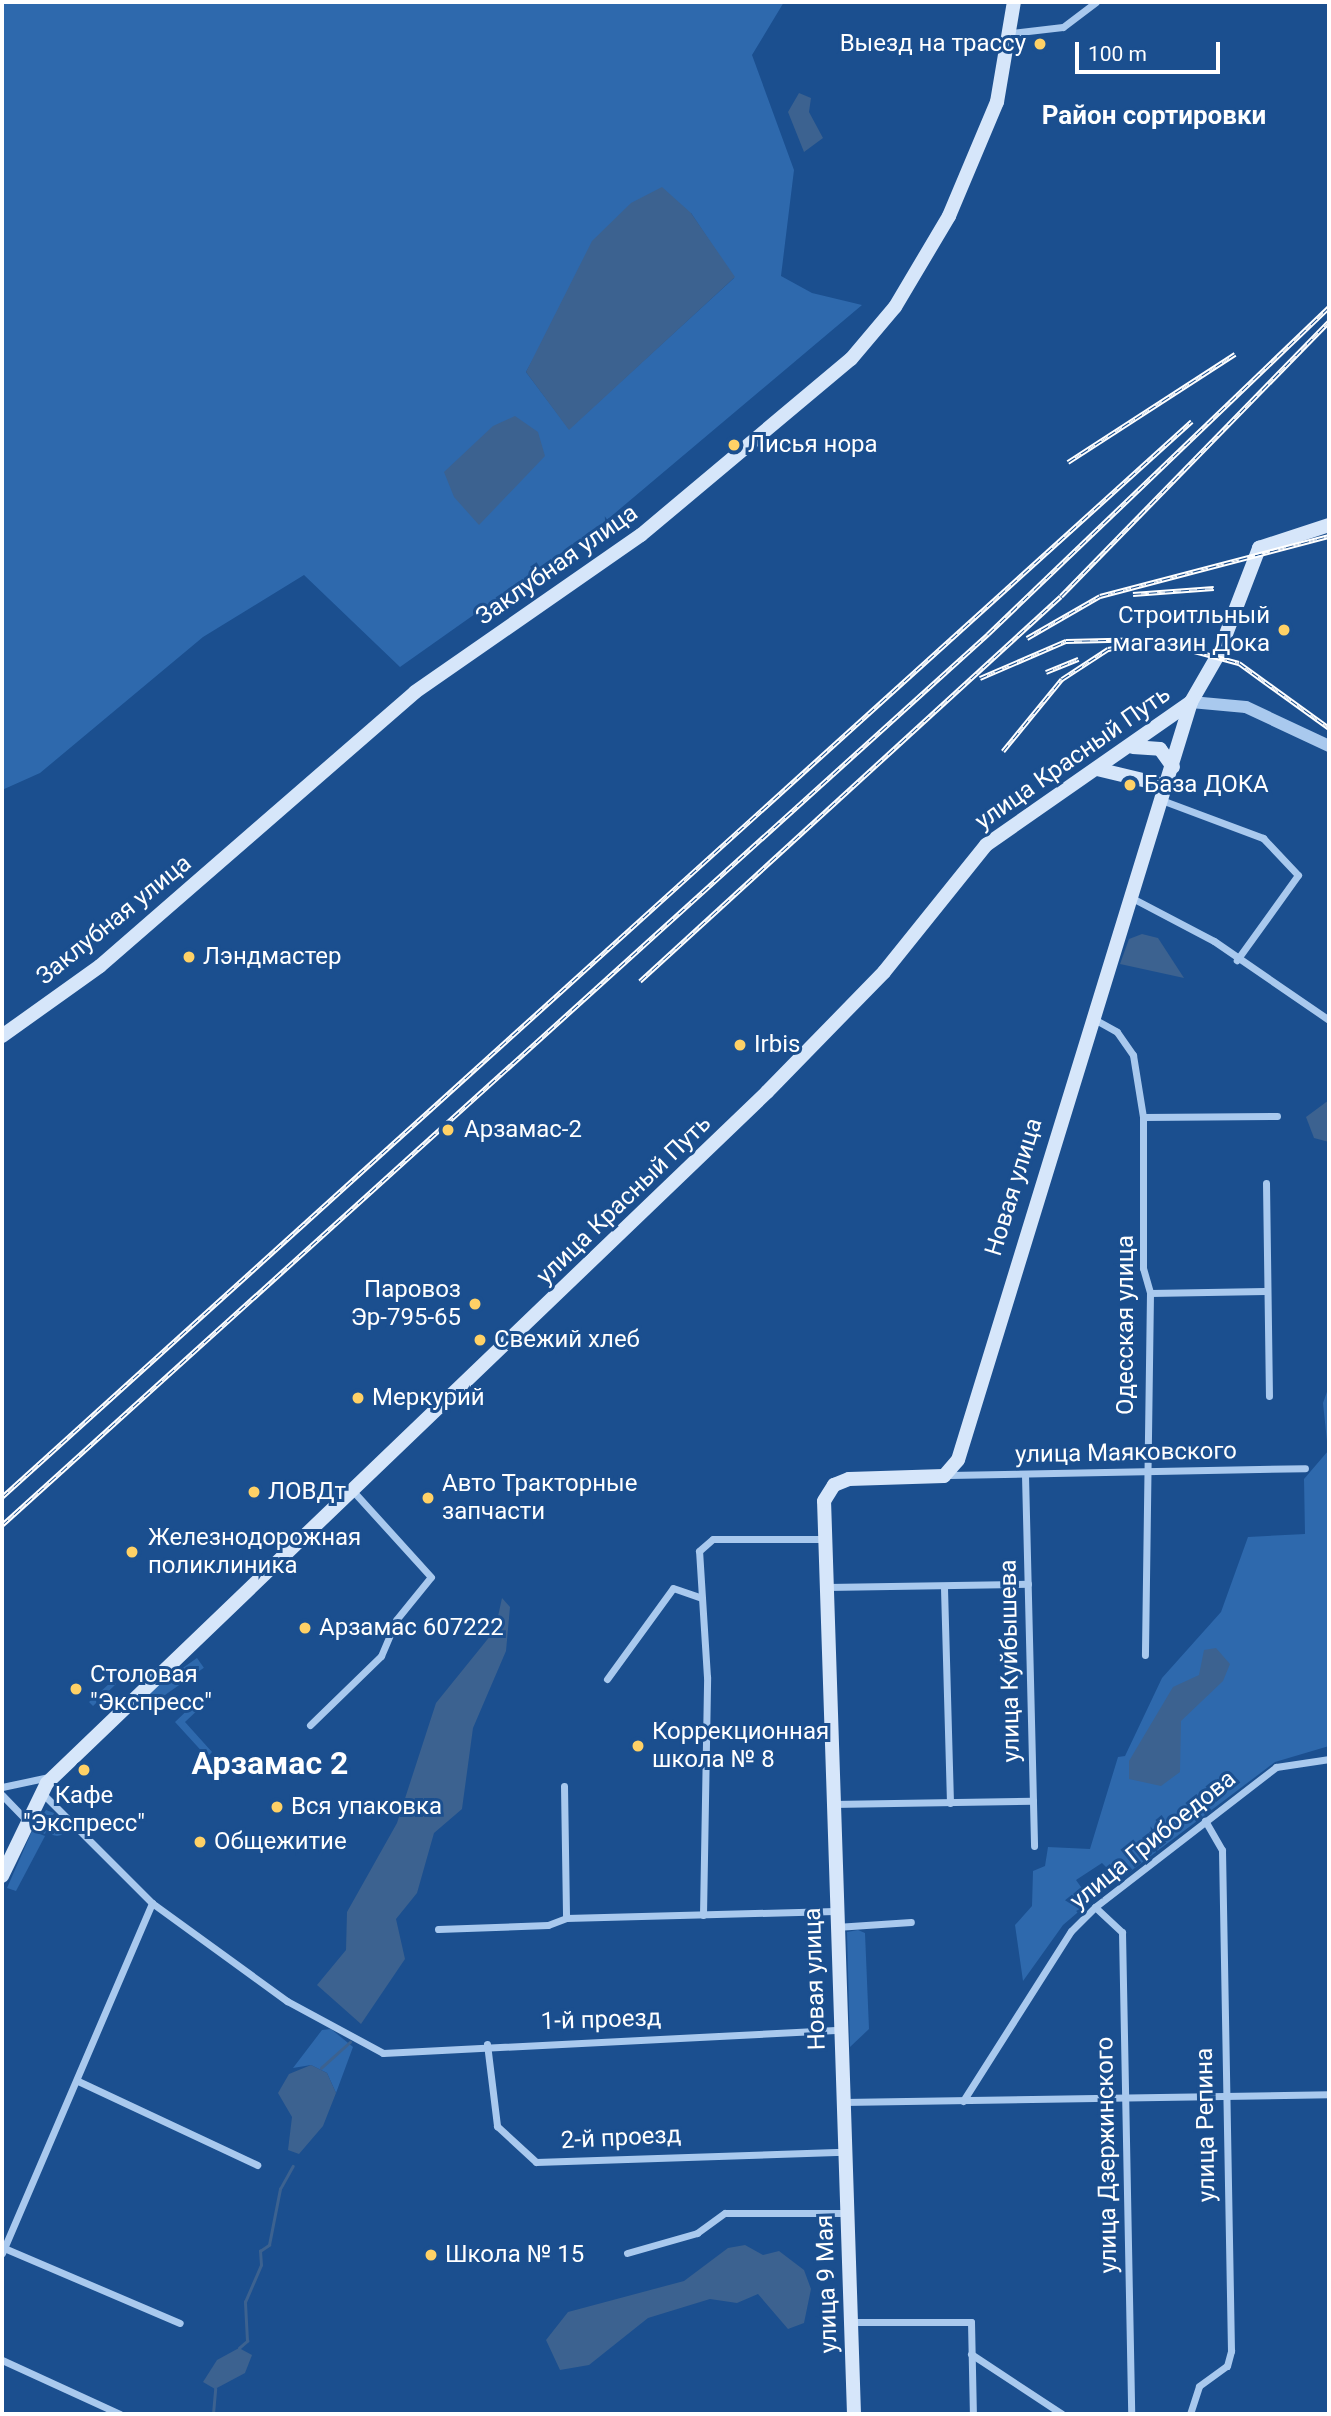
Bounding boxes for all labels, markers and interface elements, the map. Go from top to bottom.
scale bar [1079,28,1224,72]
place label: Выезд на трассу [840,30,1026,58]
marker: Выезд на трассу [1032,36,1048,52]
text: 100 m [1088,42,1147,66]
district label: Район сортировки [1042,100,1266,132]
place label: Лисья нора [748,431,878,459]
marker: Лисья нора [726,437,742,453]
street label: Заклубная улица [471,499,643,631]
place label: Строитльный магазин Дока [1112,602,1270,658]
marker: Строитльный магазин Дока [1276,622,1292,638]
street label: улица Красный Путь [970,680,1176,836]
place label: База ДОКА [1144,771,1269,799]
marker: База ДОКА [1122,777,1138,793]
street label: Заклубная улица [31,849,197,991]
place label: Лэндмастер [203,943,341,971]
marker: Лэндмастер [181,949,197,965]
place label: Irbis [754,1031,800,1059]
marker: Irbis [732,1037,748,1053]
street label: улица Красный Путь [531,1109,717,1291]
street label: Новая улица [979,1115,1049,1259]
place label: Арзамас-2 [464,1116,582,1144]
marker: Арзамас-2 [438,1120,458,1140]
street label: Одесская улица [1112,1235,1140,1415]
place label: Паровоз Эр-795-65 [351,1276,461,1332]
marker: Паровоз Эр-795-65 [467,1296,483,1312]
place label: Свежий хлеб [494,1326,640,1354]
marker: Свежий хлеб [472,1332,488,1348]
place label: Меркурий [372,1384,485,1412]
marker: Меркурий [350,1390,366,1406]
street label: улица Маяковского [1015,1437,1237,1469]
place label: Авто Тракторные запчасти [442,1470,638,1526]
place label: ЛОВДт [268,1478,346,1506]
marker: ЛОВДт [246,1484,262,1500]
marker: Авто Тракторные запчасти [420,1490,436,1506]
place label: Железнодорожная поликлиника [148,1524,361,1580]
marker: Железнодорожная поликлиника [122,1542,142,1562]
street label: улица Куйбышева [994,1559,1026,1763]
place label: Арзамас 607222 [319,1614,504,1642]
marker: Арзамас 607222 [297,1620,313,1636]
place label: Столовая "Экспресс" [90,1661,212,1717]
marker: Столовая "Экспресс" [68,1681,84,1697]
place label: Коррекционная школа № 8 [652,1718,829,1774]
marker: Коррекционная школа № 8 [630,1738,646,1754]
district label: Арзамас 2 [192,1744,348,1782]
marker: Кафе "Экспресс" [76,1762,92,1778]
street label: улица Грибоедова [1064,1764,1242,1916]
place label: Кафе "Экспресс" [23,1782,145,1838]
place label: Вся упаковка [291,1793,442,1821]
marker: Вся упаковка [269,1799,285,1815]
place label: Общежитие [214,1828,347,1856]
marker: Общежитие [192,1834,208,1850]
street label: Новая улица [798,1907,832,2051]
street label: 1-й проезд [540,2004,662,2036]
street label: улица Дзержинского [1091,2036,1123,2274]
street label: улица Репина [1190,2048,1222,2202]
street label: 2-й проезд [560,2120,682,2156]
street label: улица 9 Мая [810,2214,844,2354]
place label: Школа № 15 [445,2241,584,2269]
marker: Школа № 15 [423,2247,439,2263]

